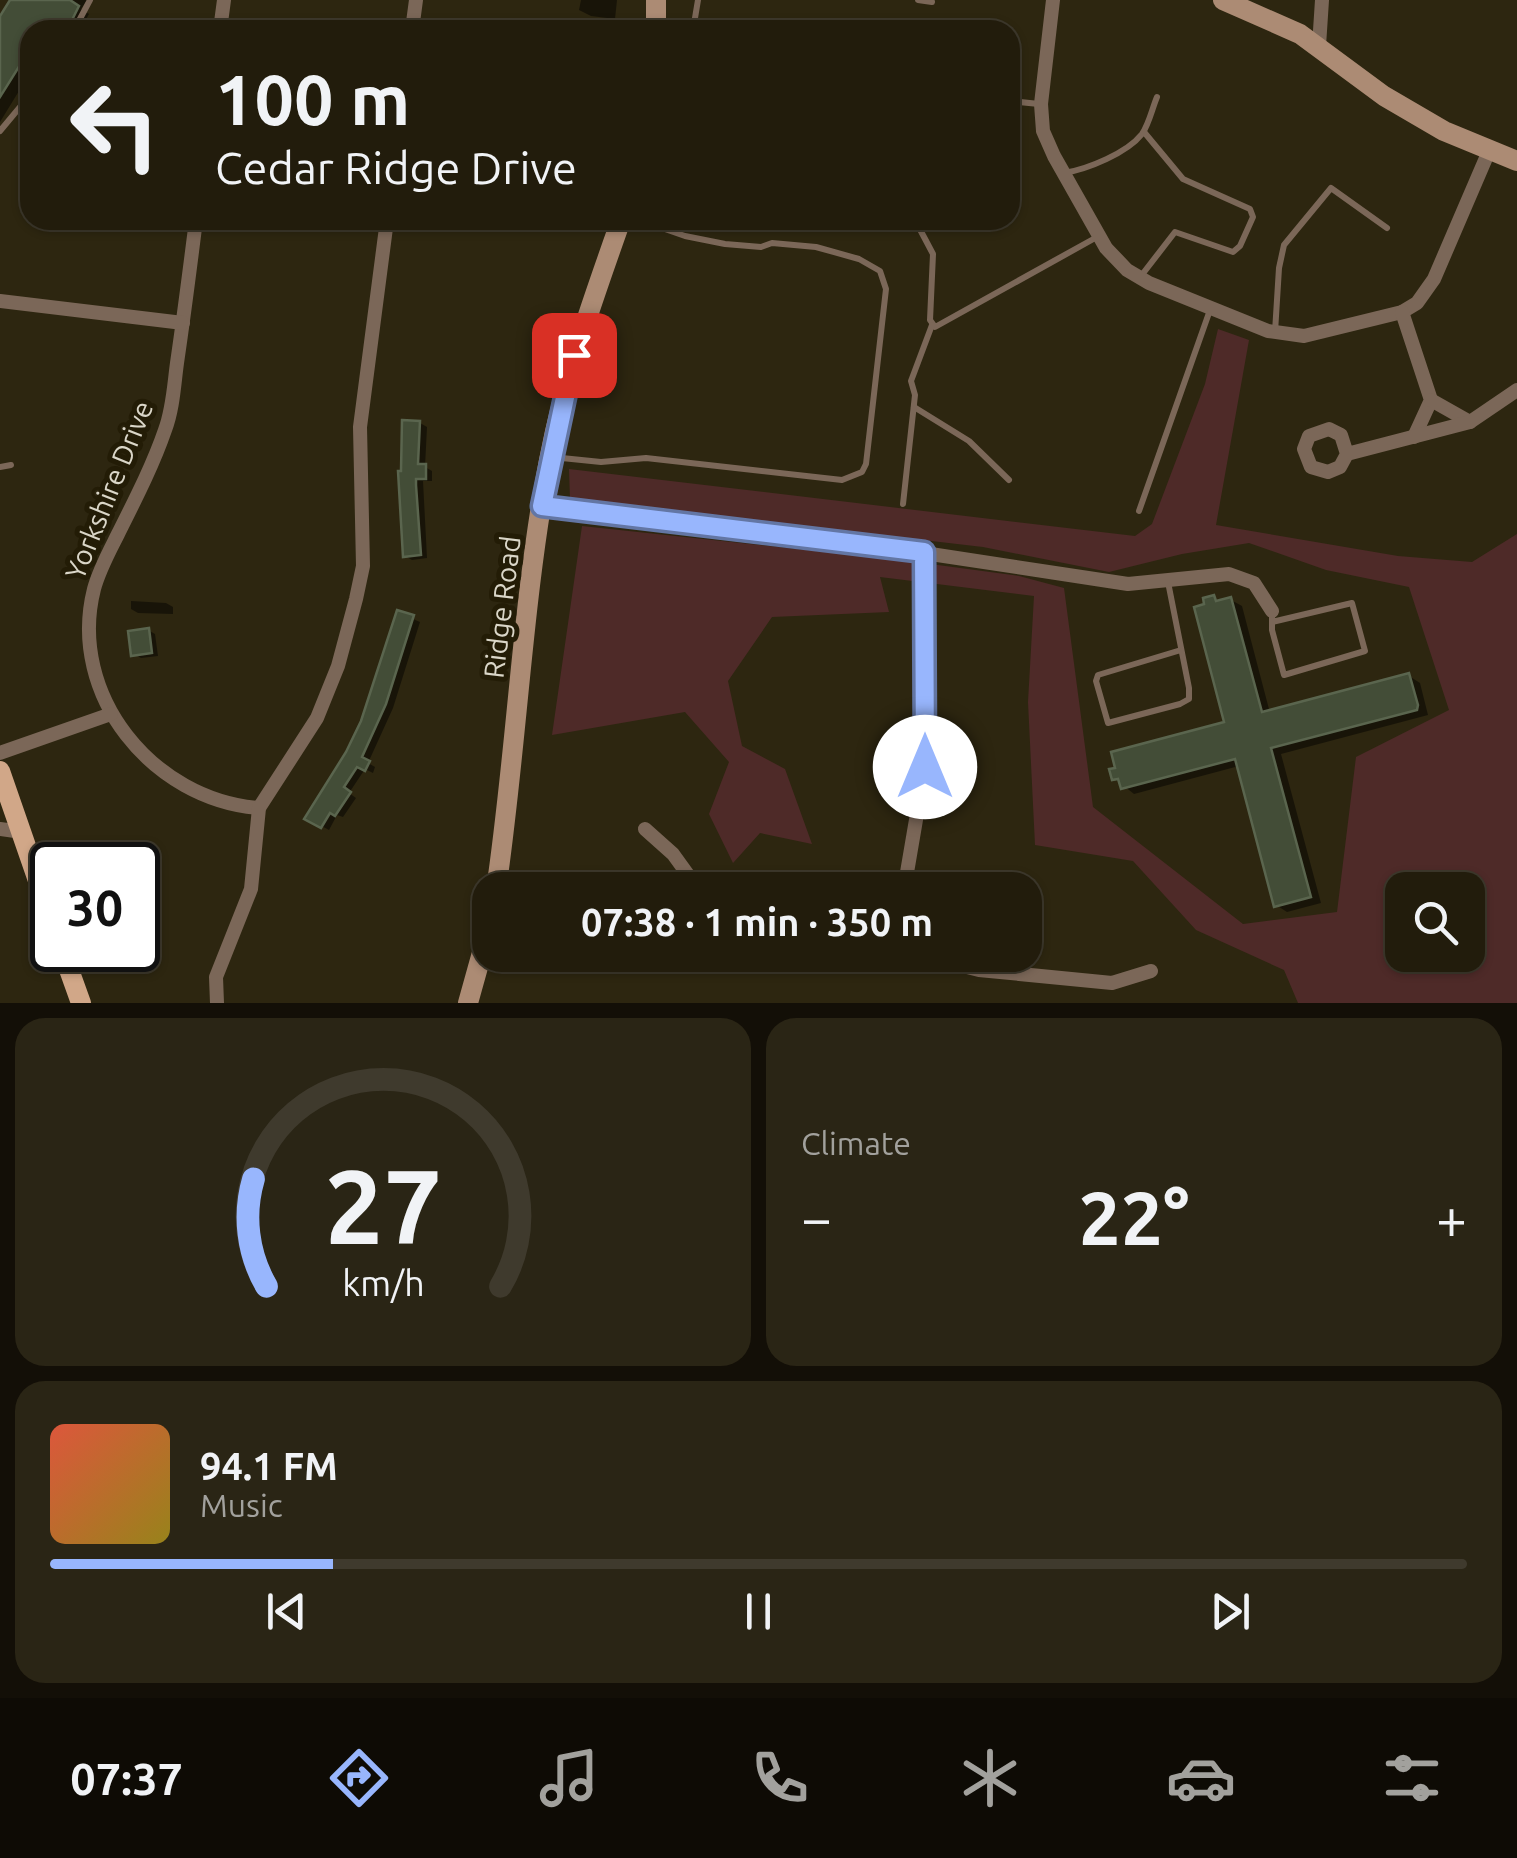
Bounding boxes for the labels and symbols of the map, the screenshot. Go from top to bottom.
pin [532,313,617,398]
street label: Yorkshire Drive [59,396,158,584]
street label: Ridge Road [477,534,526,680]
position arrow [873,715,977,819]
speed limit sign: 30 [30,842,160,972]

